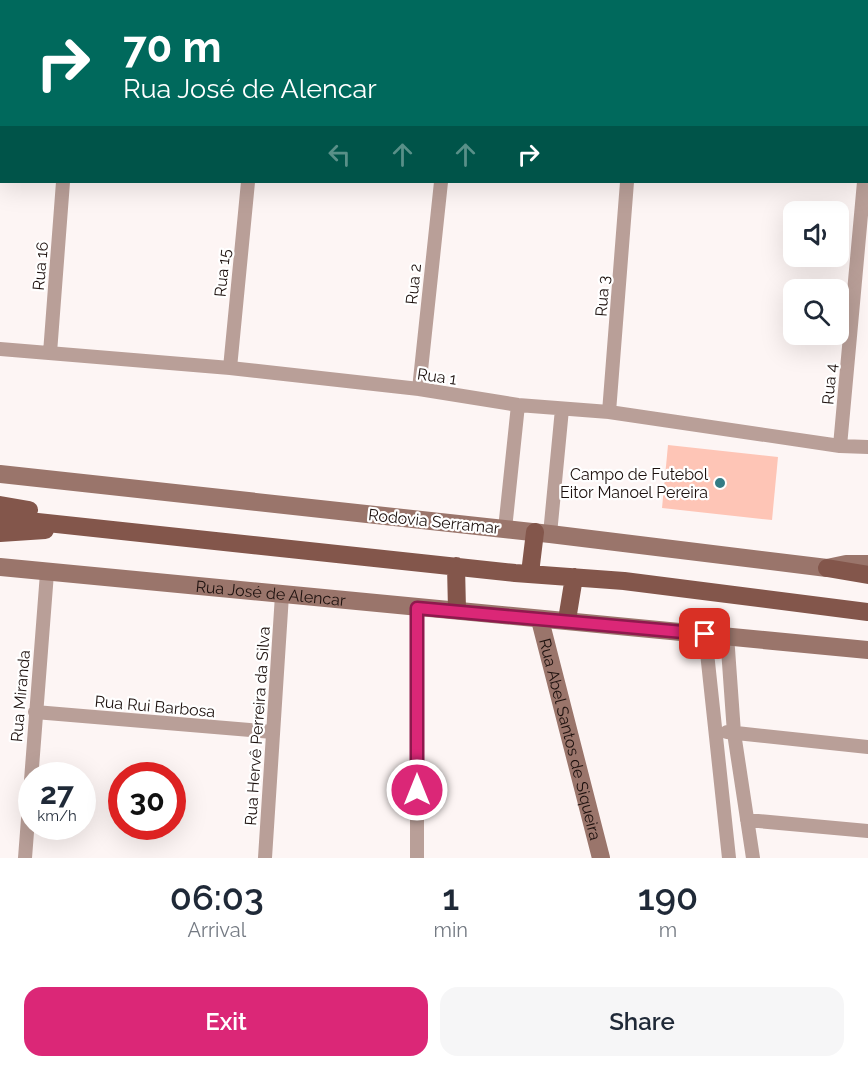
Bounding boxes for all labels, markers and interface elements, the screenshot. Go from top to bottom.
text: 70 m [123,23,222,72]
icon: right [24,24,102,102]
text: Rua José de Alencar [123,73,377,104]
icon: left [323,138,356,171]
icon: ahead [386,138,419,171]
icon: ahead [449,138,482,171]
icon: right [512,138,545,171]
map controls [783,201,849,345]
button: sound [783,201,849,267]
street label: Rua 16 [29,241,52,291]
street label: Rua 15 [211,248,234,298]
street label: Rua 2 [402,263,425,305]
street label: Rua 3 [592,275,613,317]
button: search [783,279,849,345]
street label: Rua 4 [818,362,841,405]
street label: Rua 1 [416,364,458,389]
place label: Campo de Futebol Eitor Manoel Pereira [560,465,709,502]
marker: Campo de Futebol Eitor Manoel Pereira [713,476,727,490]
street label: Rodovia Serramar [367,505,501,538]
street label: Rua José de Alencar [195,577,347,610]
pin [679,608,730,659]
icon: arrive [688,617,721,650]
street label: Rua Hervê Perreira da Silva [241,626,274,826]
street label: Rua Abel Santos de Siqueira [535,636,605,842]
street label: Rua Miranda [7,649,34,743]
street label: Rua Rui Barbosa [94,692,216,721]
position arrow [385,758,449,822]
speed limit sign: 30 [108,762,186,840]
text: 27 [40,776,74,811]
text: km/h [37,807,77,825]
text: 06:03 [170,876,264,918]
text: 1 [442,876,459,918]
text: 190 [638,876,698,918]
text: Arrival [187,918,246,942]
text: min [434,918,468,942]
text: m [659,918,677,942]
button: Exit [24,987,428,1056]
button: Share [440,987,844,1056]

